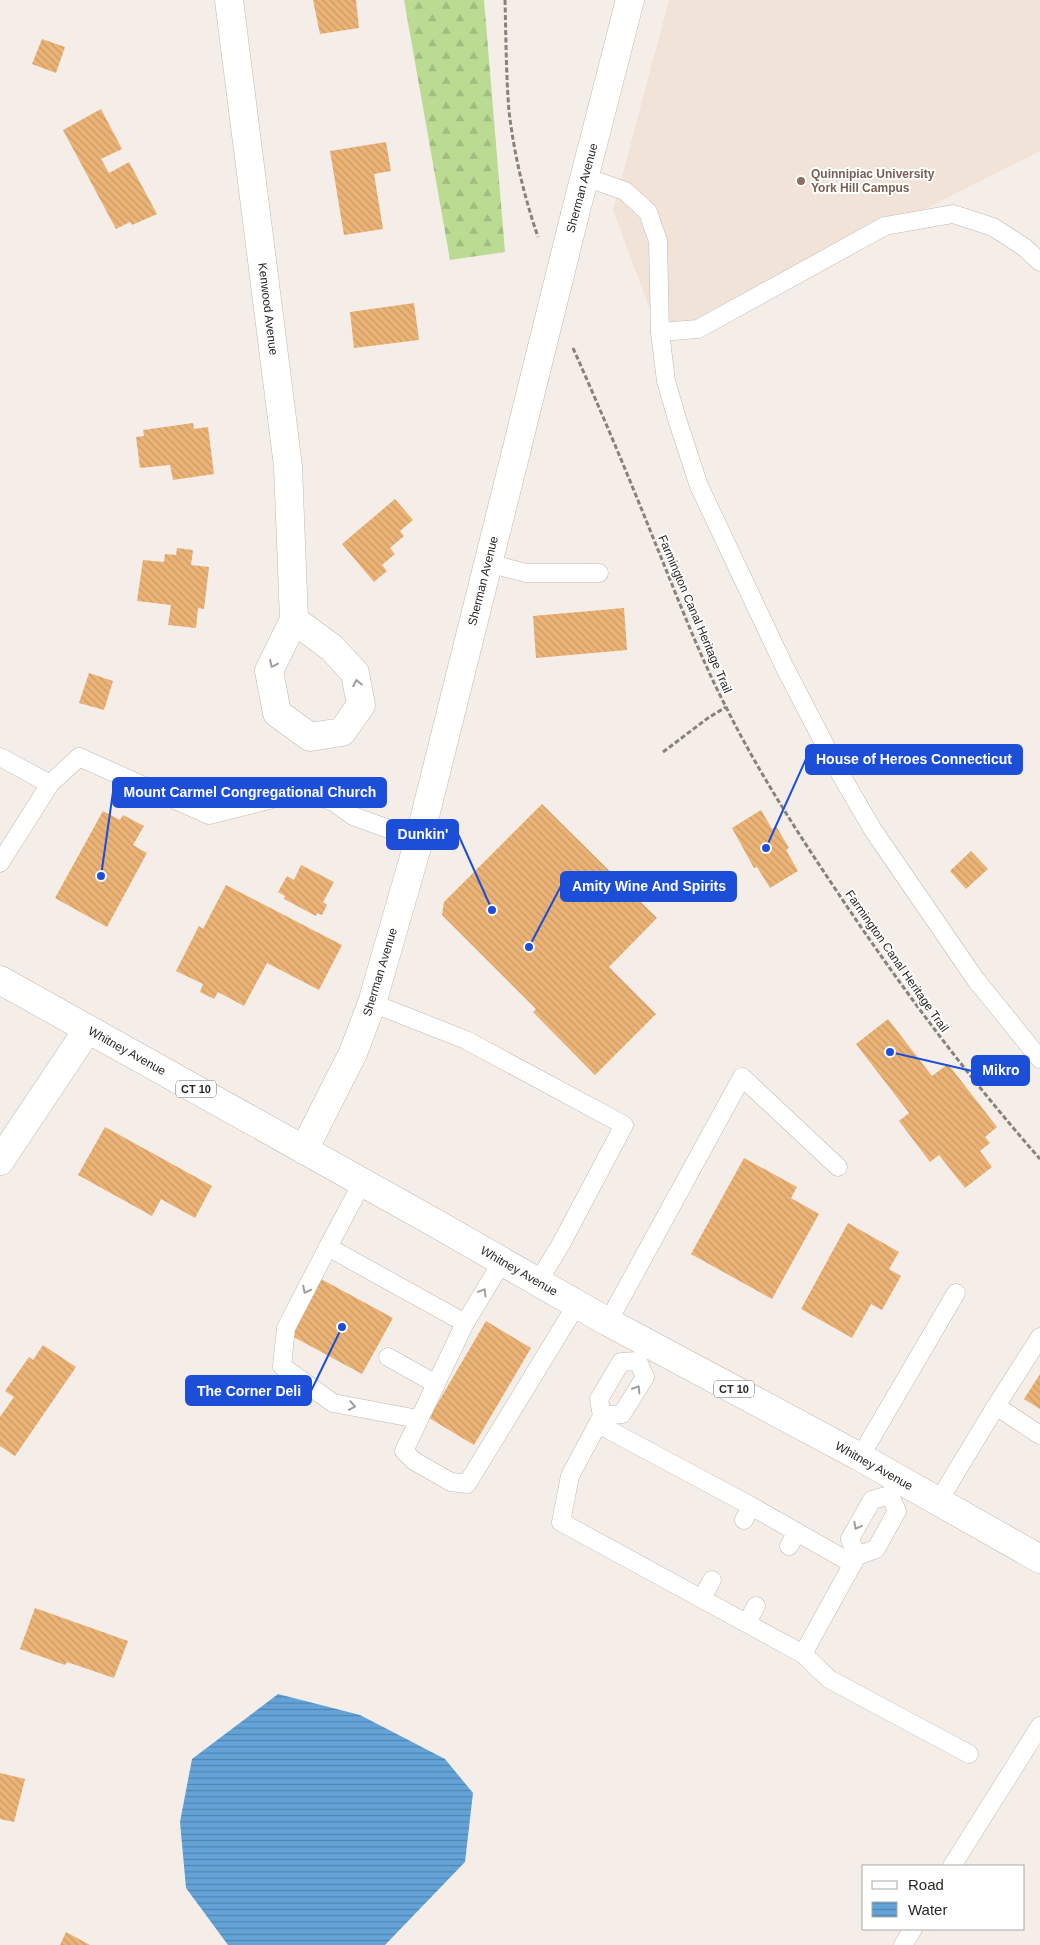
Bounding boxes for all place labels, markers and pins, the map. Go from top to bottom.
place label: Quinnipiac University York Hill Campus [811,167,935,195]
marker: Quinnipiac University York Hill Campus [795,175,807,187]
callout: House of Heroes Connecticut [806,745,1022,774]
callout: Mount Carmel Congregational Church [113,778,386,807]
callout: Dunkin' [387,820,458,849]
callout: Amity Wine And Spirits [561,872,736,901]
callout: Mikro [972,1056,1029,1085]
callout: The Corner Deli [186,1376,311,1405]

